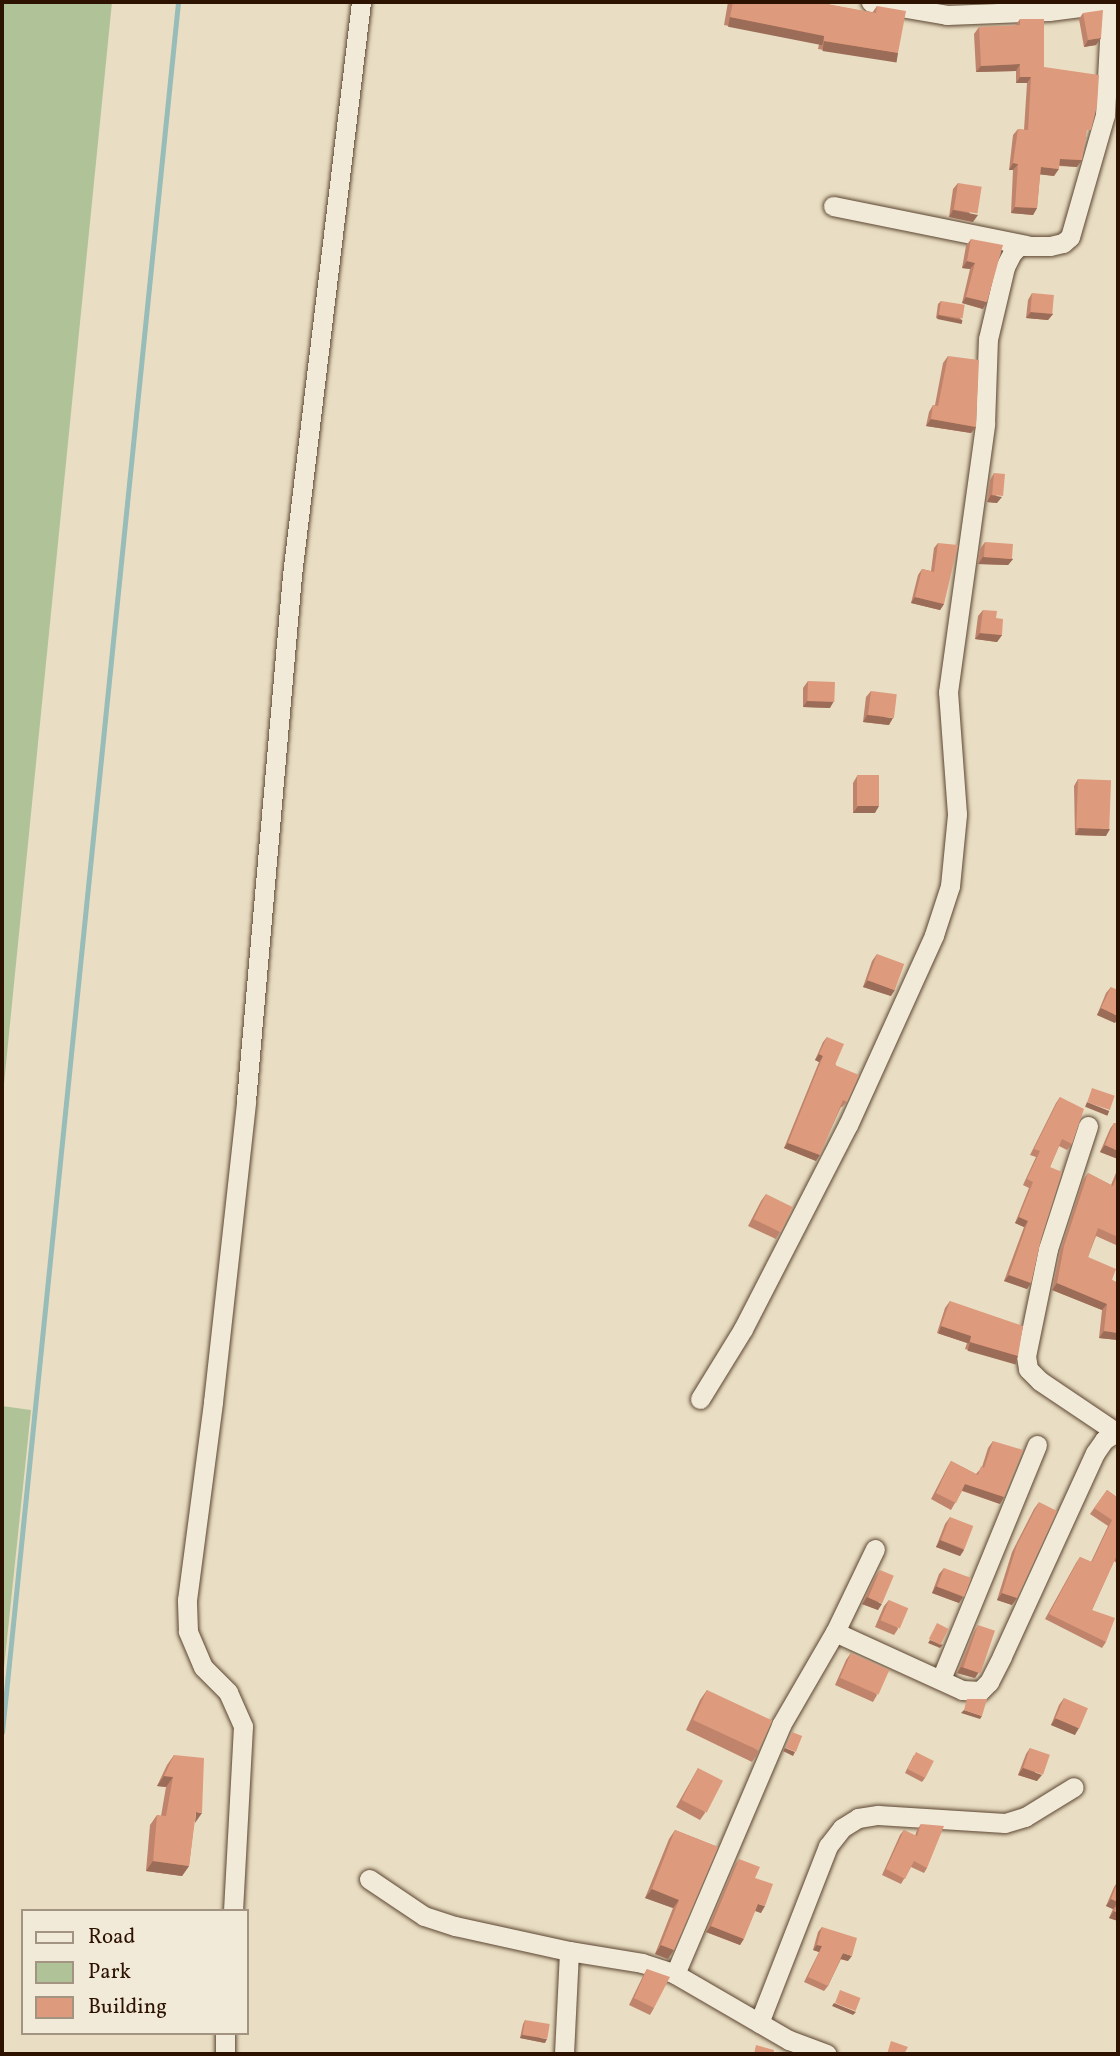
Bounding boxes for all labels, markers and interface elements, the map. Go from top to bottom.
legend [21,1909,248,2035]
text: Road [88,1923,135,1952]
text: Park [88,1958,131,1987]
text: Building [88,1993,167,2022]

